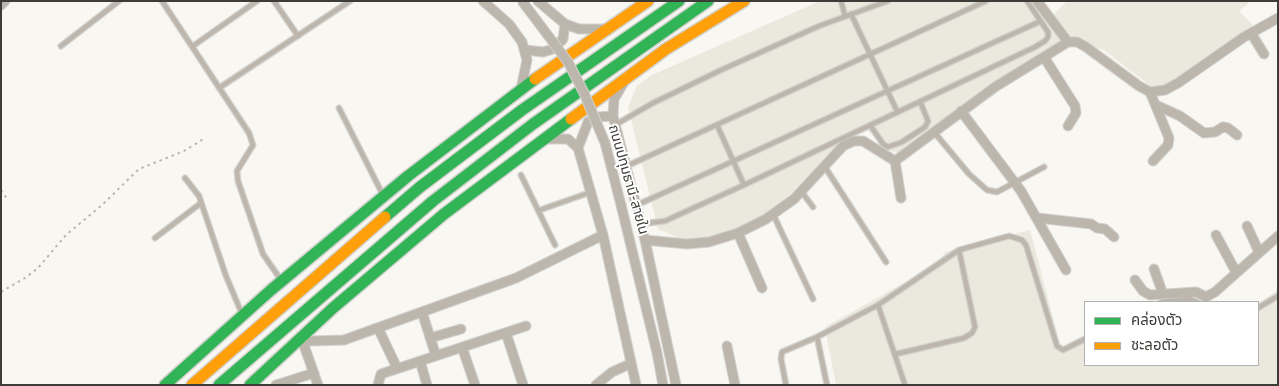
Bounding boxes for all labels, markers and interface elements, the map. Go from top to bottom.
street label: ถนนปทุมธานี-สายใน [603,123,651,237]
legend [1084,301,1259,366]
text: คล่องตัว [1131,312,1182,331]
text: ชะลอตัว [1131,337,1178,356]

